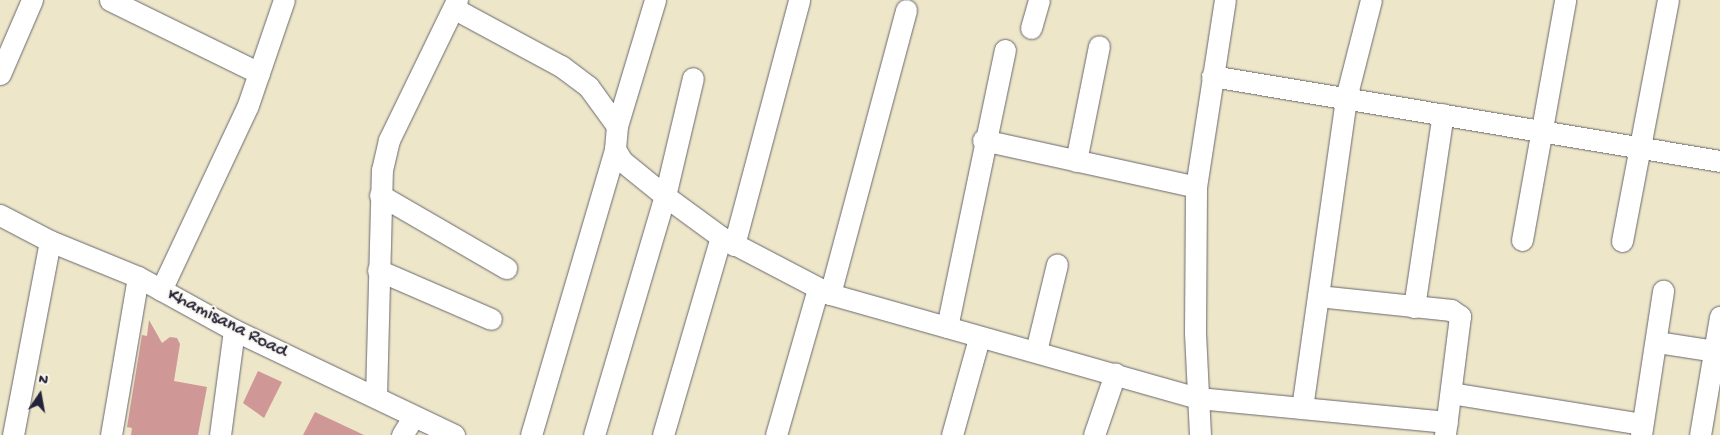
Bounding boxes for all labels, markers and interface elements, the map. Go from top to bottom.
street label: Khamisana Road [163,284,291,364]
north arrow [15,370,65,420]
text: N [37,371,49,389]

